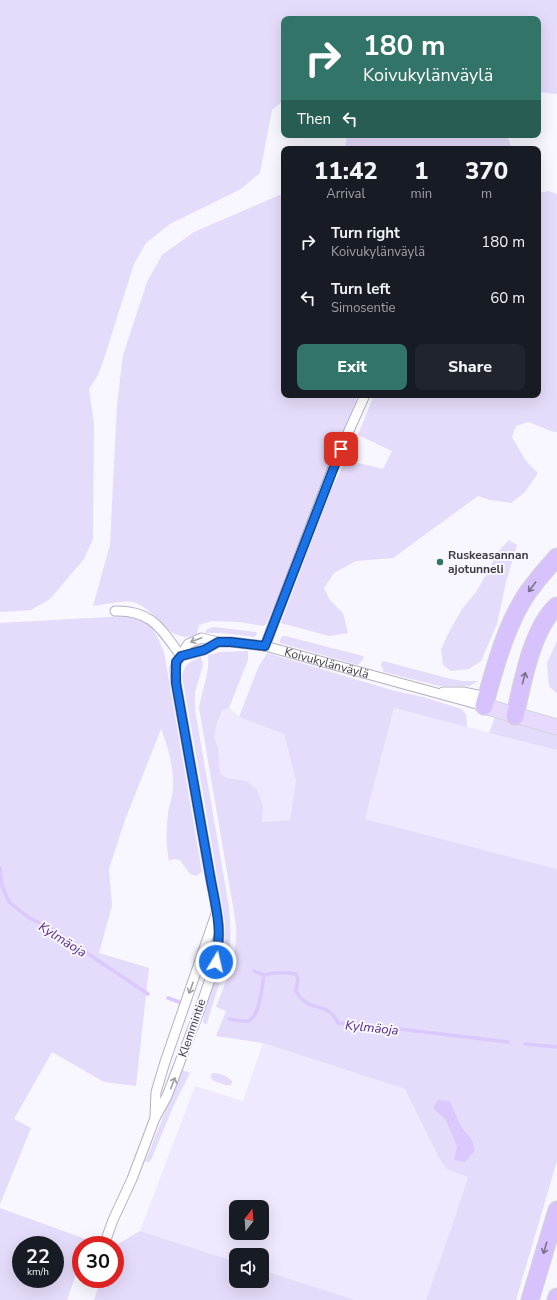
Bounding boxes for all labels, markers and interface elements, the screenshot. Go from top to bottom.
text: 180 m [363,27,446,65]
icon: right [297,32,349,84]
text: Koivukylänväylä [363,63,493,87]
icon: left [339,108,361,130]
text: Then [297,109,331,129]
text: 11:42 [314,155,378,187]
text: 1 [414,155,429,187]
text: 370 [465,155,508,187]
text: Arrival [326,185,365,203]
text: min [411,185,432,203]
text: m [481,185,492,203]
text: Turn right [331,223,400,243]
icon: right [297,231,319,253]
text: 180 m [481,232,525,252]
text: Koivukylänväylä [331,243,425,261]
text: Turn left [331,279,390,299]
icon: left [297,287,319,309]
text: 60 m [490,288,525,308]
text: Simosentie [331,299,395,317]
button: Exit [297,344,407,390]
button: Share [415,344,525,390]
pin [324,432,358,466]
icon: arrive [330,438,352,460]
place label: Ruskeasannan ajotunneli [448,547,528,577]
marker: Ruskeasannan ajotunneli [435,557,445,567]
one-way arrow [528,581,536,592]
one-way arrow [191,637,203,645]
street label: Koivukylänväylä [283,644,371,682]
one-way arrow [521,671,528,684]
water label: Kylmäoja [35,918,90,962]
position arrow [195,941,237,983]
one-way arrow [187,981,195,993]
street label: Klemmintie [175,997,209,1059]
water label: Kylmäoja [344,1016,400,1040]
one-way arrow [169,1078,177,1090]
north arrow [229,1200,269,1240]
map controls [229,1200,269,1288]
speed limit sign: 30 [72,1236,124,1288]
one-way arrow [541,1241,548,1254]
text: 22 [26,1243,50,1270]
button: sound [229,1248,269,1288]
text: km/h [27,1265,49,1279]

